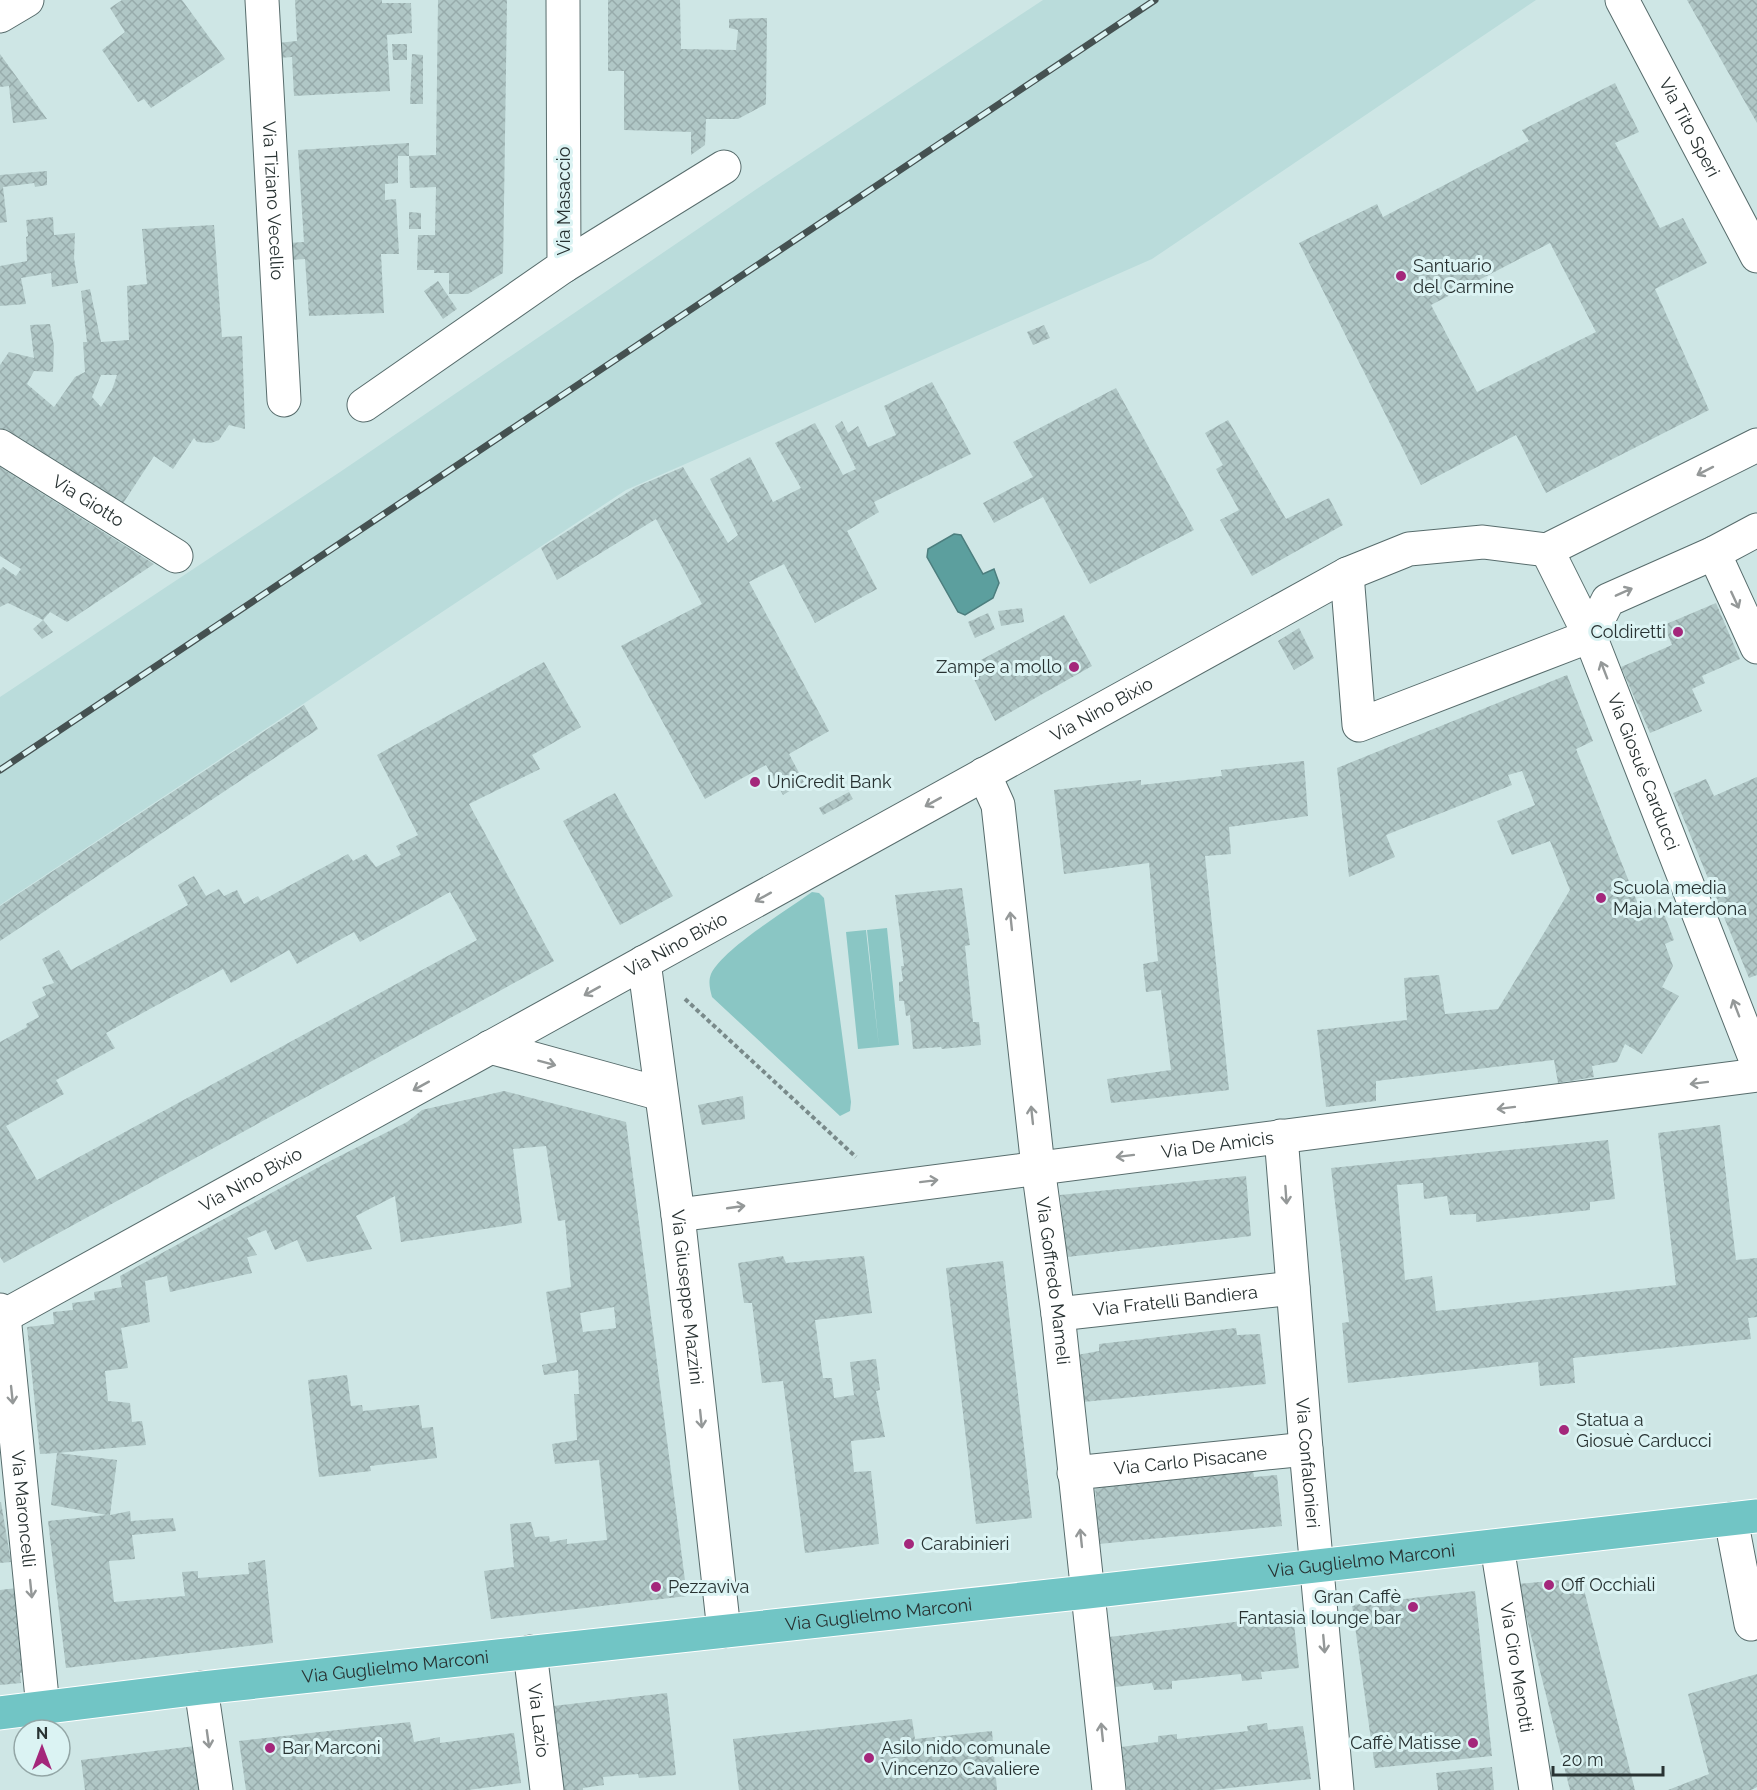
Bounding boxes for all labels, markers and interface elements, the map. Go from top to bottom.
street label: Via Tito Speri [1655,74,1724,180]
street label: Via Tiziano Vecellio [259,121,288,281]
street label: Via Masaccio [553,146,574,255]
place label: Santuario del Carmine [1413,255,1514,297]
marker: Santuario del Carmine [1394,269,1408,283]
one-way arrow [1696,466,1714,477]
street label: Via Giotto [49,470,128,531]
one-way arrow [1615,586,1633,597]
one-way arrow [1730,590,1742,608]
place label: Coldiretti [1590,621,1666,642]
marker: Coldiretti [1671,625,1685,639]
place label: Zampe a mollo [936,656,1062,677]
marker: Zampe a mollo [1067,660,1081,674]
one-way arrow [1597,661,1608,680]
street label: Via Nino Bixio [1046,672,1157,746]
street label: Via Giosuè Carducci [1603,690,1684,853]
place label: UniCredit Bank [767,771,892,792]
marker: UniCredit Bank [748,775,762,789]
one-way arrow [925,796,942,808]
place label: Scuola media Maja Materdona [1613,877,1747,919]
marker: Scuola media Maja Materdona [1594,891,1608,905]
one-way arrow [754,892,772,903]
street label: Via Nino Bixio [621,907,731,981]
one-way arrow [1005,912,1016,931]
one-way arrow [584,985,601,997]
one-way arrow [1730,999,1741,1018]
one-way arrow [537,1058,556,1069]
one-way arrow [1690,1077,1709,1088]
one-way arrow [413,1080,430,1092]
one-way arrow [1496,1102,1516,1113]
one-way arrow [1027,1105,1038,1125]
street label: Via De Amicis [1160,1127,1275,1162]
street label: Via Nino Bixio [196,1142,306,1216]
one-way arrow [1115,1151,1135,1162]
one-way arrow [919,1176,938,1187]
one-way arrow [1281,1184,1292,1204]
street label: Via Goffredo Mameli [1032,1195,1074,1366]
one-way arrow [725,1201,745,1212]
street label: Via Giuseppe Mazzini [667,1208,708,1386]
street label: Via Fratelli Bandiera [1092,1281,1259,1320]
one-way arrow [7,1385,18,1405]
street label: Via Confalonieri [1292,1397,1324,1529]
one-way arrow [695,1408,706,1428]
place label: Statua a Giosuè Carducci [1576,1409,1712,1451]
marker: Statua a Giosuè Carducci [1557,1423,1571,1437]
street label: Via Carlo Pisacane [1113,1442,1268,1479]
street label: Via Maroncelli [7,1449,40,1568]
one-way arrow [1075,1529,1086,1548]
place label: Carabinieri [921,1533,1010,1554]
marker: Carabinieri [902,1537,916,1551]
street label: Via Guglielmo Marconi [1267,1539,1456,1581]
place label: Off Occhiali [1561,1574,1655,1595]
place label: Pezzaviva [668,1576,749,1597]
marker: Off Occhiali [1542,1578,1556,1592]
one-way arrow [26,1579,37,1599]
marker: Pezzaviva [649,1580,663,1594]
place label: Gran Caffè Fantasia lounge bar [1238,1586,1402,1628]
street label: Via Guglielmo Marconi [784,1594,973,1635]
marker: Gran Caffè Fantasia lounge bar [1406,1600,1420,1614]
street label: Via Ciro Menotti [1496,1601,1538,1734]
one-way arrow [1319,1634,1330,1654]
street label: Via Guglielmo Marconi [301,1646,490,1687]
street label: Via Lazio [524,1682,554,1759]
north arrow [12,1718,72,1778]
one-way arrow [1097,1722,1108,1742]
text: N [36,1724,48,1743]
one-way arrow [203,1729,214,1748]
place label: Caffè Matisse [1350,1732,1461,1753]
marker: Caffè Matisse [1466,1736,1480,1750]
place label: Bar Marconi [282,1737,381,1758]
place label: Asilo nido comunale Vincenzo Cavaliere [881,1737,1051,1779]
scale bar [1553,1739,1662,1777]
marker: Bar Marconi [263,1741,277,1755]
text: 20 m [1562,1749,1604,1770]
marker: Asilo nido comunale Vincenzo Cavaliere [862,1751,876,1765]

